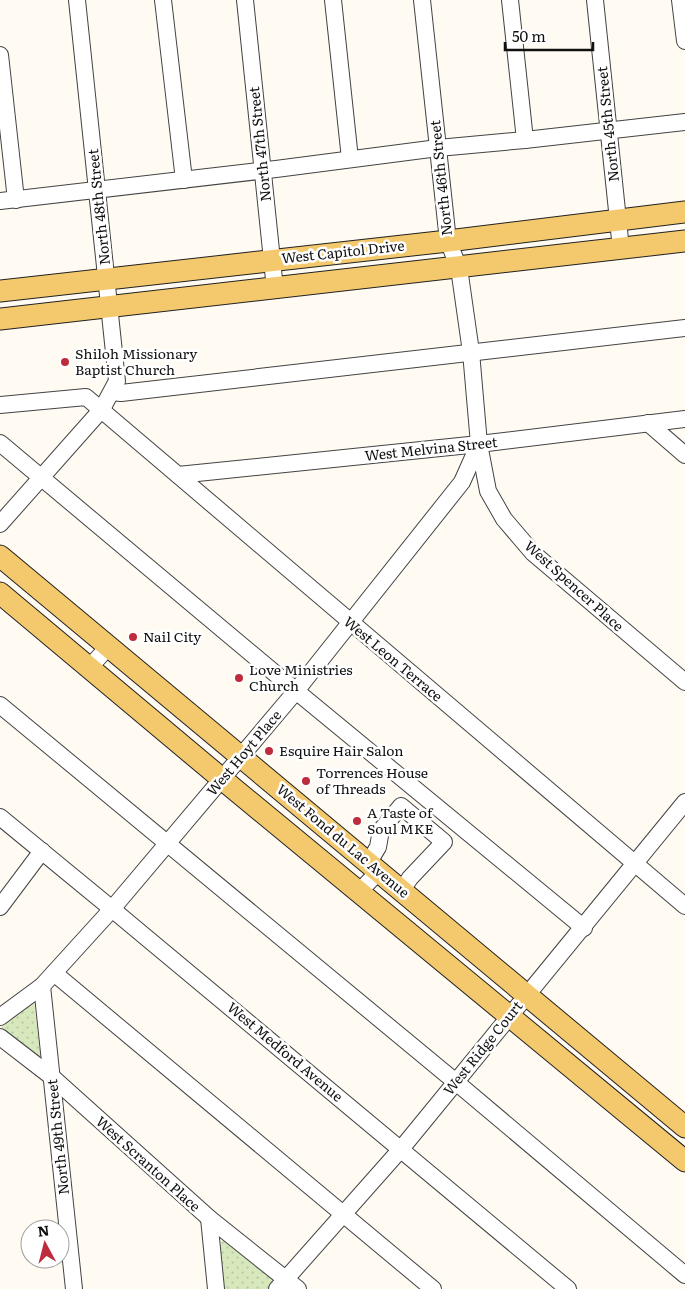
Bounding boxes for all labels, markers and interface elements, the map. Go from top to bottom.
scale bar [505,20,592,52]
text: 50 m [512,24,546,47]
street label: North 45th Street [591,65,623,183]
street label: North 47th Street [243,85,275,203]
street label: North 46th Street [424,119,456,237]
street label: North 48th Street [82,148,114,266]
street label: West Capitol Drive [280,235,405,267]
place label: Shiloh Missionary Baptist Church [75,343,198,379]
marker: Shiloh Missionary Baptist Church [59,356,71,368]
street label: West Melvina Street [364,431,499,465]
street label: West Spencer Place [521,535,629,635]
street label: West Leon Terrace [340,611,447,706]
place label: Nail City [143,626,202,646]
marker: Nail City [127,631,139,643]
place label: Love Ministries Church [249,659,353,695]
marker: Love Ministries Church [233,672,245,684]
street label: West Hoyt Place [201,705,285,800]
place label: Esquire Hair Salon [279,740,404,760]
marker: Esquire Hair Salon [263,745,275,757]
place label: Torrences House of Threads [316,762,428,798]
marker: Torrences House of Threads [300,775,312,787]
street label: West Fond du Lac Avenue [273,779,414,902]
place label: A Taste of Soul MKE [367,802,434,838]
marker: A Taste of Soul MKE [351,815,363,827]
street label: West Ridge Court [438,996,527,1099]
street label: West Medford Avenue [223,997,348,1106]
street label: North 49th Street [41,1078,73,1196]
street label: West Scranton Place [92,1111,205,1216]
north arrow [20,1219,70,1269]
text: N [36,1219,51,1241]

